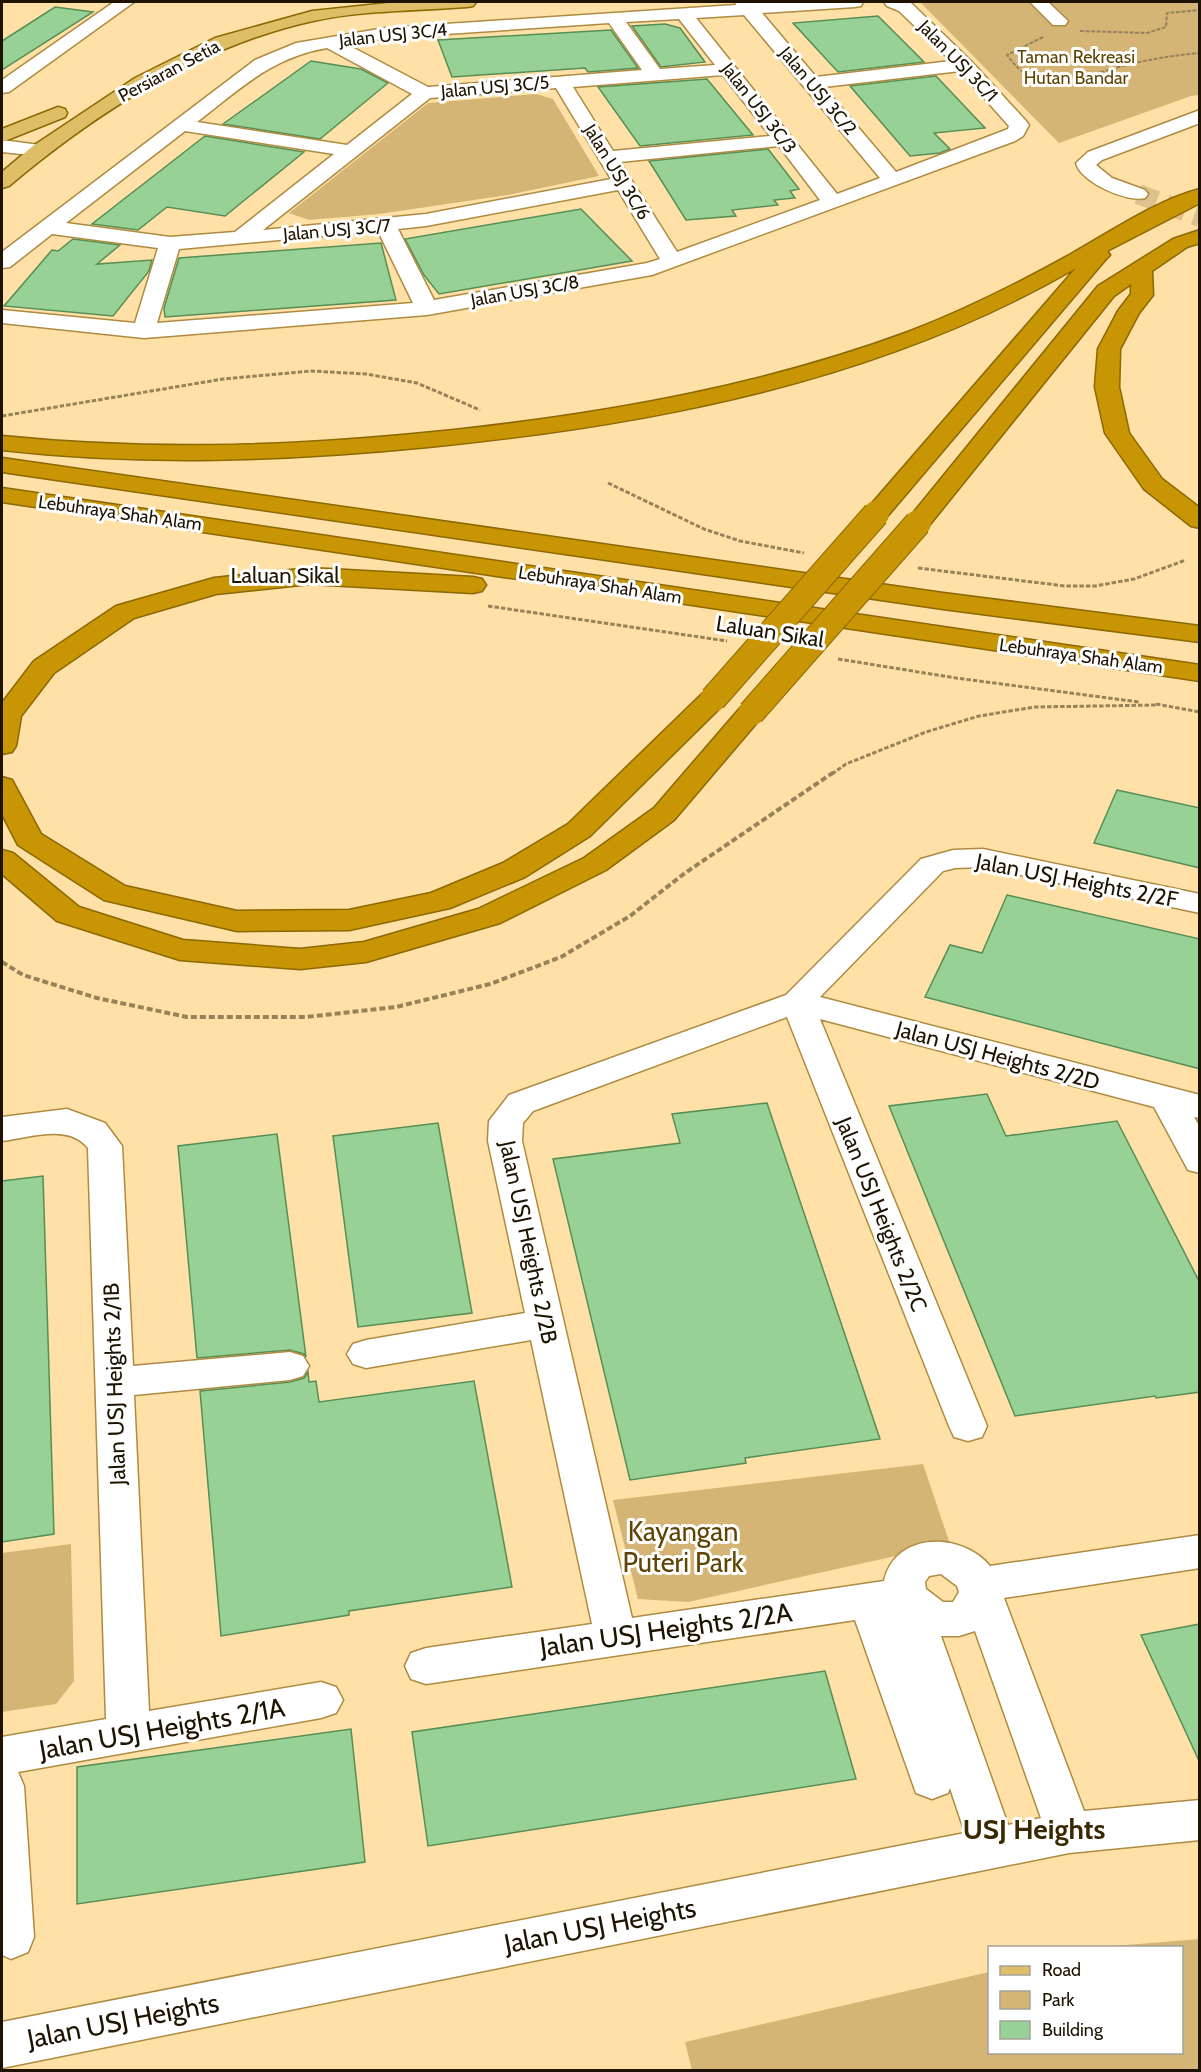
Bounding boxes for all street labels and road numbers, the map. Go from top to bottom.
street label: Jalan USJ 3C/1 [913,15,1002,106]
street label: Jalan USJ 3C/4 [337,18,448,52]
street label: Persiaran Setia [115,35,224,107]
street label: Jalan USJ 3C/2 [774,42,861,140]
street label: Jalan USJ 3C/3 [716,58,801,158]
street label: Jalan USJ 3C/5 [439,71,550,103]
street label: Jalan USJ 3C/6 [578,119,655,224]
street label: Jalan USJ 3C/7 [281,214,392,246]
street label: Jalan USJ 3C/8 [468,271,581,312]
street label: Lebuhraya Shah Alam [37,491,203,535]
street label: Lebuhraya Shah Alam [517,561,683,609]
street label: Laluan Sikal [231,562,340,589]
street label: Laluan Sikal [714,610,827,653]
street label: Lebuhraya Shah Alam [998,634,1164,678]
street label: Jalan USJ Heights 2/2F [973,847,1181,913]
street label: Jalan USJ Heights 2/2D [892,1015,1103,1096]
street label: Jalan USJ Heights 2/2C [830,1112,933,1315]
street label: Jalan USJ Heights 2/2B [494,1137,563,1346]
street label: Jalan USJ Heights 2/1B [97,1282,132,1487]
street label: Jalan USJ Heights 2/2A [537,1595,795,1664]
street label: Jalan USJ Heights 2/1A [35,1691,288,1767]
street label: Jalan USJ Heights [500,1891,699,1960]
street label: Jalan USJ Heights [23,1986,222,2055]

